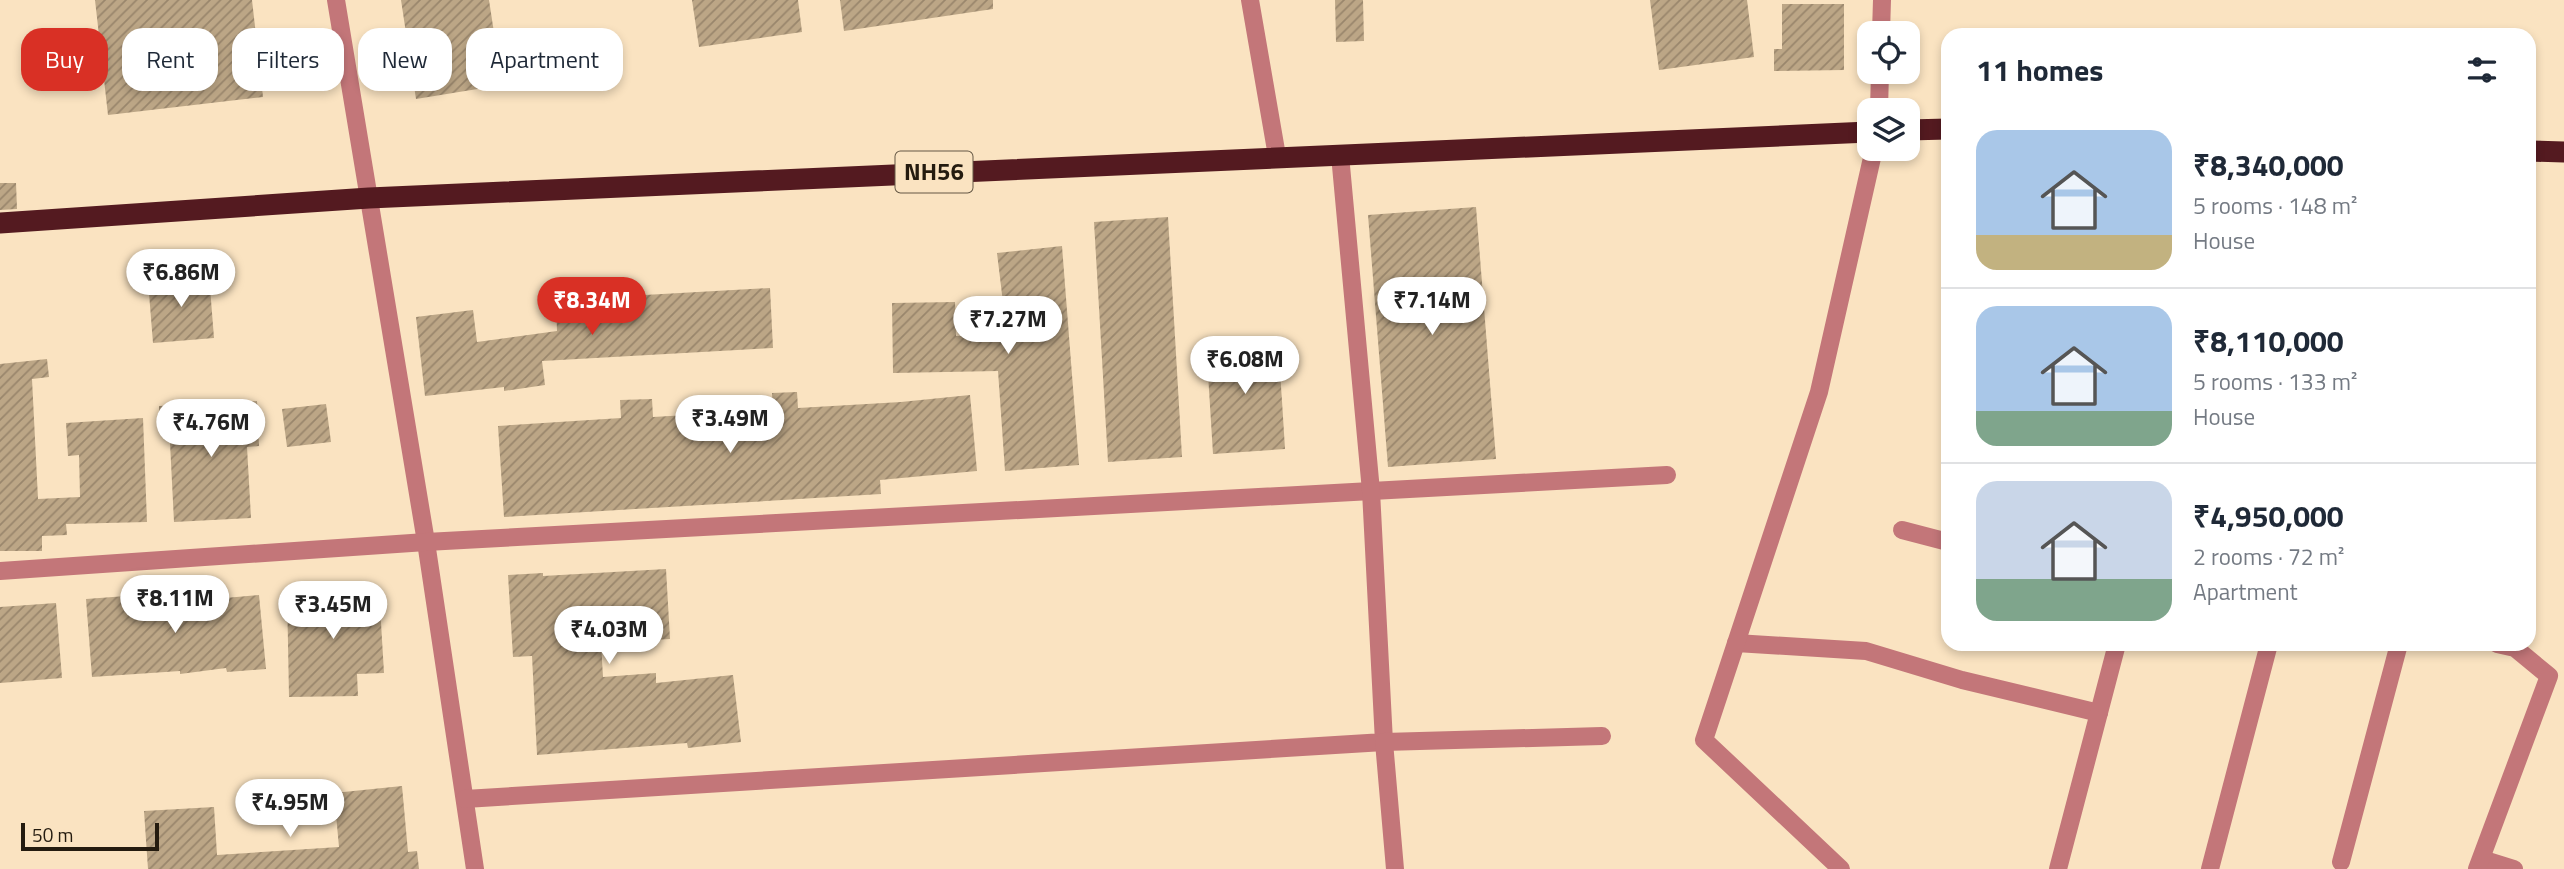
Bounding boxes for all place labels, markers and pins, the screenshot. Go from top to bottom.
pin: ₹6.86M [124,250,238,309]
pin: ₹8.34M [535,278,649,337]
pin: ₹7.14M [1375,278,1489,337]
pin: ₹7.27M [951,296,1065,356]
pin: ₹6.08M [1188,336,1302,396]
pin: ₹3.49M [673,396,787,455]
pin: ₹4.76M [154,400,268,459]
pin: ₹8.11M [118,576,232,635]
pin: ₹3.45M [276,582,390,641]
pin: ₹4.03M [552,606,666,666]
pin: ₹4.95M [233,780,347,839]

